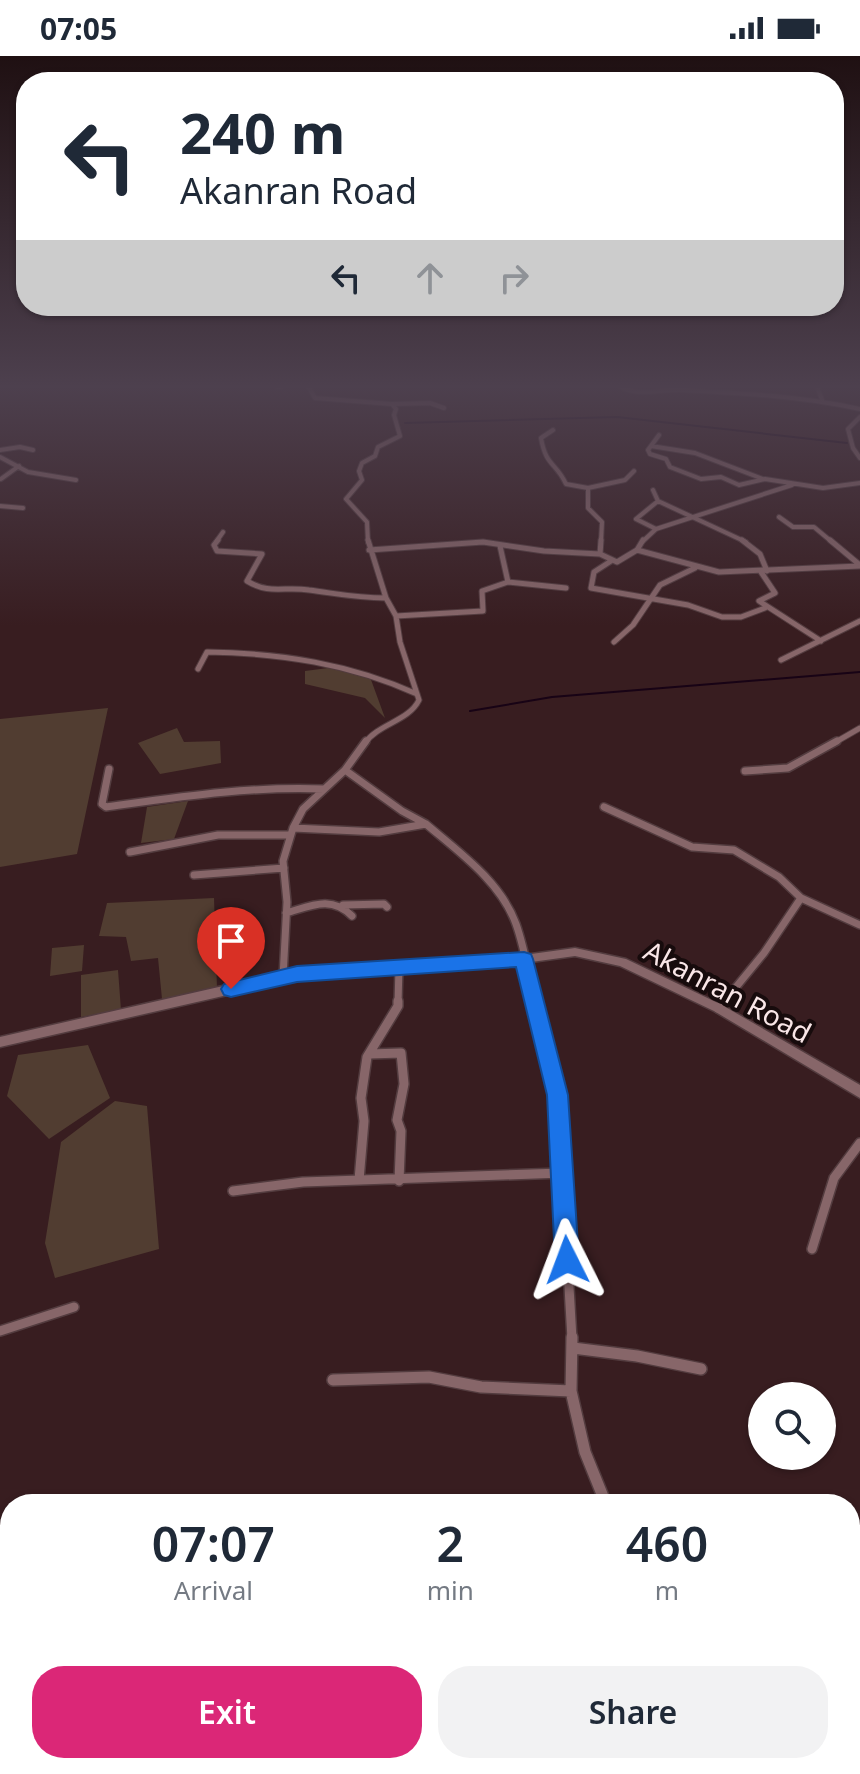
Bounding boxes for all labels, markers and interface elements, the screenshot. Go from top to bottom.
text: 07:05 [40,8,117,49]
text: 240 m [180,94,345,170]
icon: left [48,104,152,208]
text: Akanran Road [180,166,417,215]
icon: left [324,256,368,300]
icon: ahead [408,256,452,300]
icon: right [492,256,536,300]
pin [197,907,265,989]
icon: arrive [209,919,253,963]
street label: Akanran Road [638,931,818,1051]
position arrow [525,1218,609,1302]
map controls [748,1382,836,1470]
button: search [748,1382,836,1470]
text: 07:07 [152,1511,275,1576]
text: 2 [437,1511,464,1576]
text: 460 [626,1511,708,1576]
text: Arrival [174,1572,253,1608]
text: min [427,1572,474,1608]
text: m [655,1572,679,1608]
button: Exit [32,1666,422,1758]
button: Share [438,1666,828,1758]

